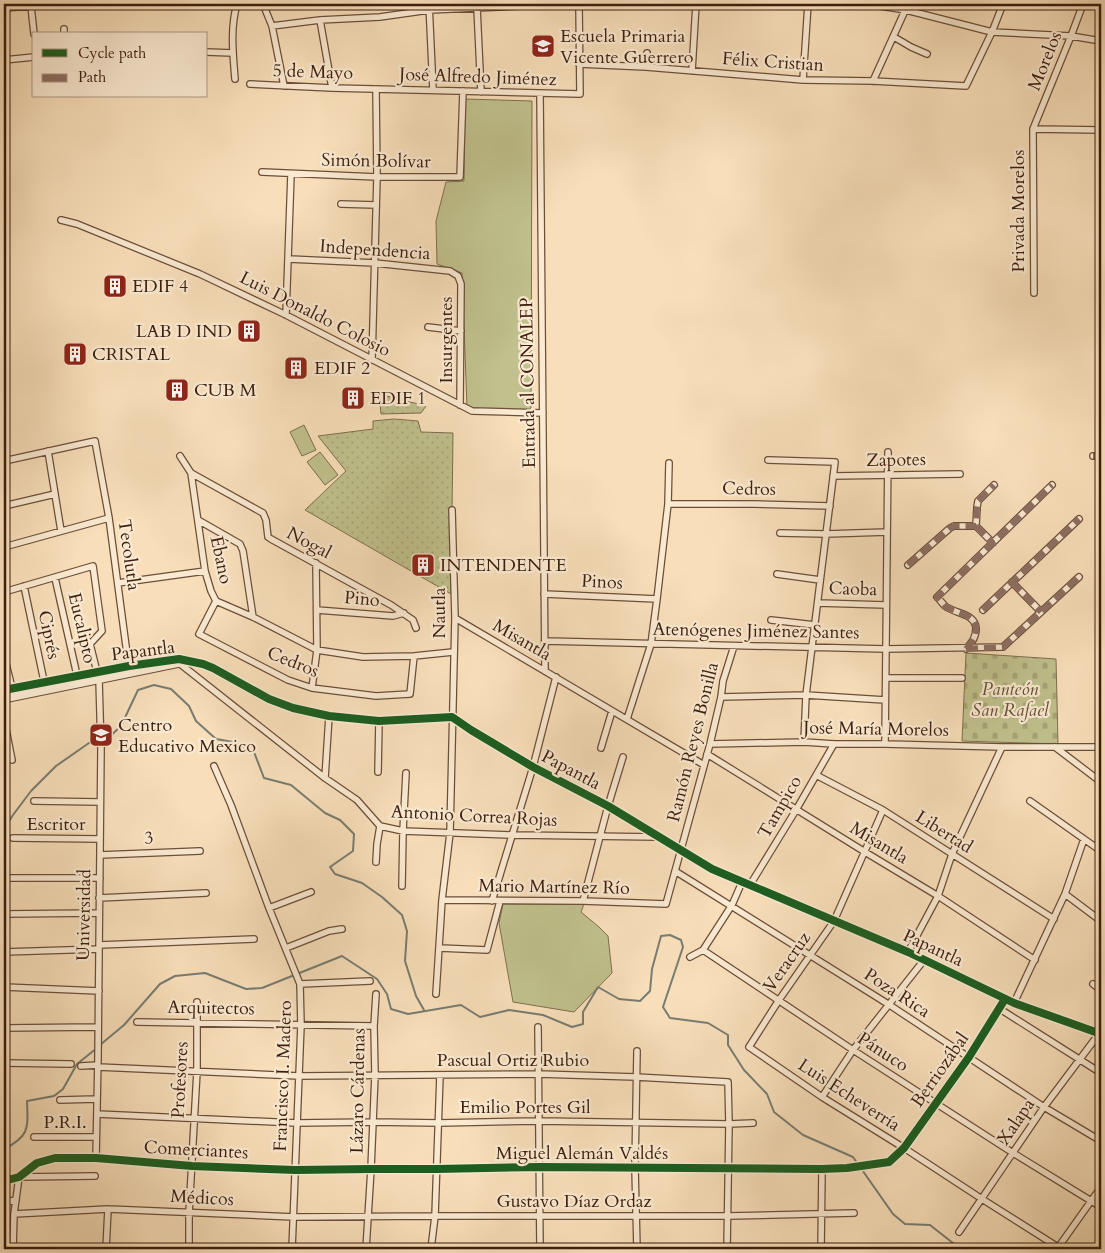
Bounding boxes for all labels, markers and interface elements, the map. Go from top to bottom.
place label: Escuela Primaria Vicente Guerrero [560,24,694,70]
street label: Morelos [1022,28,1068,94]
legend [32,32,208,98]
school or university icon: Escuela Primaria Vicente Guerrero [530,33,556,59]
text: Cycle path [78,43,147,63]
street label: Félix Cristian [721,46,826,78]
street label: 5 de Mayo [272,58,354,86]
street label: José Alfredo Jiménez [396,62,557,92]
text: Path [78,67,107,87]
street label: Simón Bolívar [321,148,431,174]
street label: Privada Morelos [1006,149,1031,273]
street label: Independencia [319,234,432,266]
street label: Luis Donaldo Colosio [235,265,395,363]
building icon: EDIF 4 [102,273,128,299]
place label: EDIF 4 [132,274,188,299]
street label: Insurgentes [434,296,459,384]
street label: Entrada al CONALEP [514,297,542,469]
building icon: LAB D IND [236,318,262,344]
place label: LAB D IND [136,319,232,344]
building icon: CRISTAL [62,341,88,367]
place label: CRISTAL [92,342,170,367]
building icon: EDIF 2 [283,355,309,381]
place label: EDIF 2 [314,356,370,381]
building icon: CUB M [164,377,190,403]
place label: CUB M [194,378,257,403]
building icon: EDIF 1 [340,385,366,411]
place label: EDIF 1 [370,386,426,411]
street label: Zapotes [866,447,926,473]
street label: Cedros [722,476,776,502]
street label: Tecolutla [112,518,146,593]
street label: Nogal [282,521,336,565]
street label: Ébano [204,534,238,587]
building icon: INTENDENTE [410,552,436,578]
place label: INTENDENTE [440,553,567,578]
street label: Pinos [581,568,623,596]
street label: Caoba [828,576,878,602]
street label: Pino [343,585,381,613]
street label: Nautla [427,587,452,639]
street label: Eucalipto [62,590,102,666]
street label: Ciprés [32,608,66,662]
street label: Misantla [488,613,556,667]
street label: Atenógenes Jiménez Santes [652,617,860,645]
street label: Papantla [110,635,177,667]
street label: Cedros [263,640,323,684]
street label: Ramón Reyes Bonilla [661,659,725,824]
park label: Panteón San Rafael [971,677,1050,723]
place label: Centro Educativo Mexico [118,713,256,759]
street label: José María Morelos [800,715,949,743]
school or university icon: Centro Educativo Mexico [88,722,114,748]
street label: Papantla [537,744,605,796]
street label: Tampico [752,771,808,843]
street label: Antonio Correa Rojas [390,799,558,833]
street label: Libertad [910,805,978,860]
street label: Escritor [27,812,86,837]
street label: Misantla [845,816,913,870]
street label: 3 [144,825,154,851]
street label: Universidad [71,868,97,961]
street label: Mario Martínez Río [478,873,630,901]
street label: Papantla [899,923,968,973]
street label: Veracruz [757,927,817,997]
street label: Poza Rica [859,962,935,1024]
street label: Arquitectos [167,995,255,1021]
street label: Francisco I. Madero [268,1000,298,1152]
street label: Pánuco [853,1026,914,1078]
street label: Berriozábal [905,1027,975,1112]
street label: Lázaro Cárdenas [344,1028,372,1154]
street label: Profesores [165,1041,195,1119]
street label: Pascual Ortiz Rubio [437,1048,589,1073]
street label: Luis Echeverría [793,1053,905,1138]
street label: Xalapa [991,1093,1041,1150]
street label: Emilio Portes Gil [459,1095,591,1120]
street label: P.R.I. [44,1110,86,1135]
street label: Comerciantes [143,1135,249,1165]
street label: Miguel Alemán Valdés [496,1141,668,1166]
street label: Médicos [170,1184,234,1212]
street label: Gustavo Díaz Ordaz [496,1189,652,1214]

